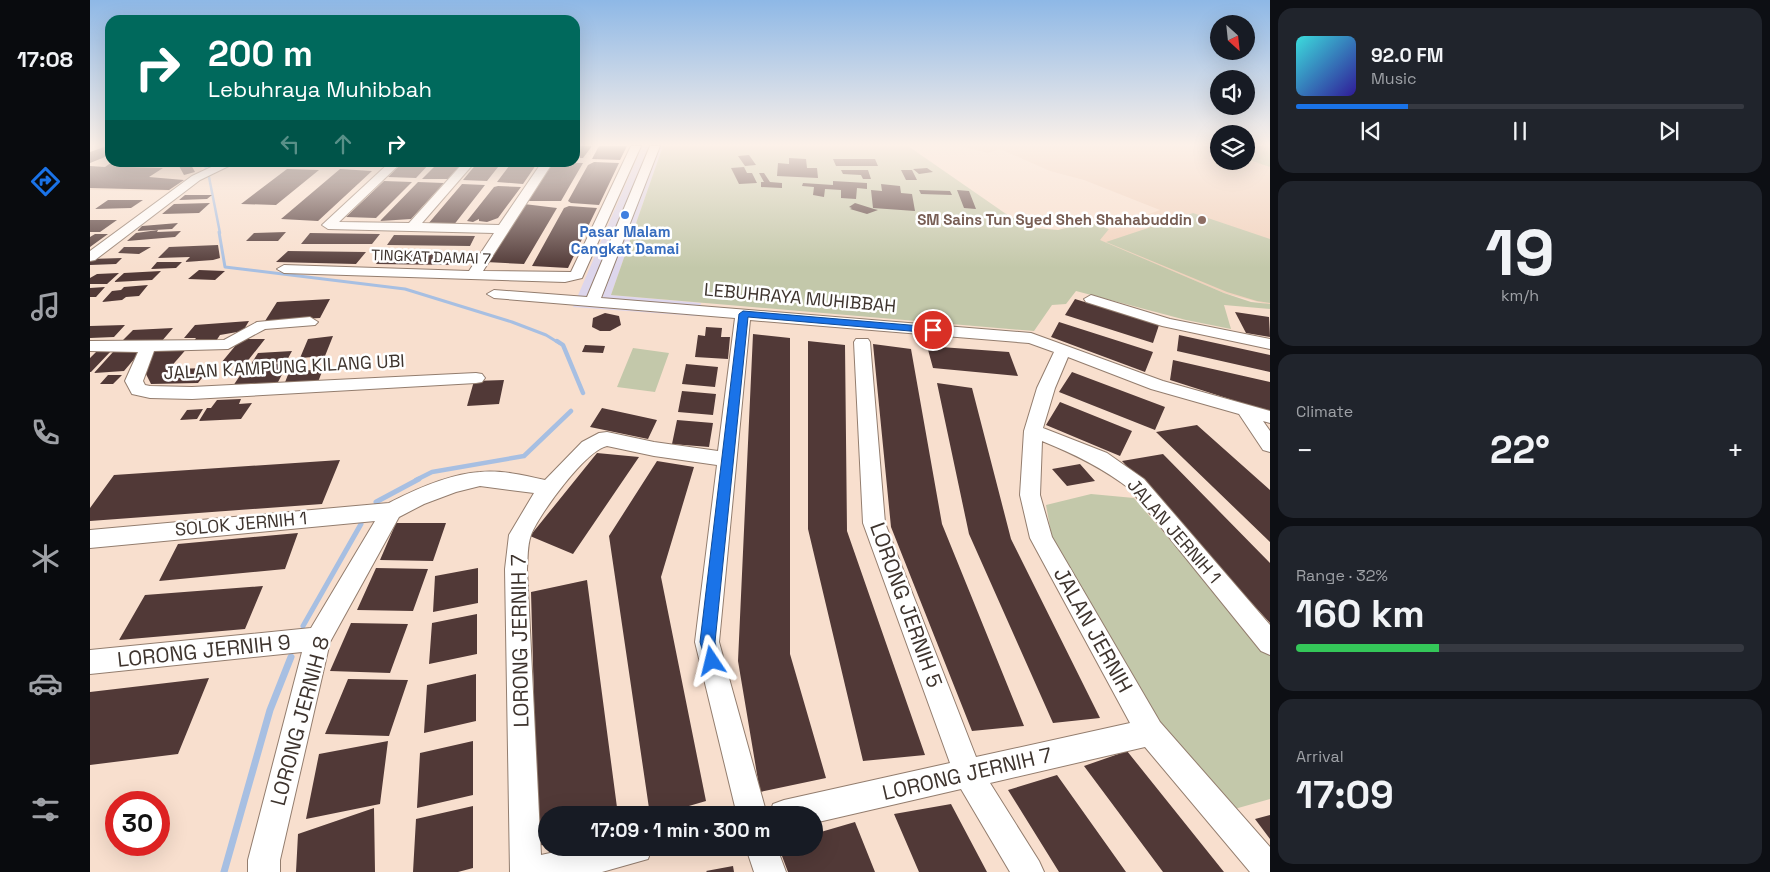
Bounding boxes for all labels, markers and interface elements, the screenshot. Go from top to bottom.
north arrow [1210,15,1255,60]
map controls [1210,15,1255,170]
text: 200 m [208,32,313,76]
icon: right [125,35,190,100]
text: 92.0 FM [1371,43,1444,68]
text: 17:08 [17,45,73,73]
text: Music [1371,68,1417,89]
button: sound [1210,70,1255,115]
text: Lebuhraya Muhibbah [208,75,432,103]
icon: previous [1357,117,1385,145]
icon: pause [1506,117,1534,145]
icon: next [1655,117,1683,145]
button: layers [1210,125,1255,170]
icon: left [276,130,304,158]
icon: ahead [329,130,357,158]
icon: right [382,130,410,158]
icon: directions [28,164,63,199]
marker: Pasar Malam Cangkat Damai [619,209,631,221]
place label: SM Sains Tun Syed Sheh Shahabuddin [917,210,1192,229]
text: 19 [1485,211,1555,294]
marker: SM Sains Tun Syed Sheh Shahabuddin [1196,214,1208,226]
place label: Pasar Malam Cangkat Damai [571,222,679,258]
street label: TINGKAT DAMAI 7 [371,245,491,268]
street label: LEBUHRAYA MUHIBBAH [703,278,897,317]
text: km/h [1501,285,1539,306]
icon: music [28,289,63,324]
pin [912,309,954,351]
icon: arrive [919,316,947,344]
street label: JALAN KAMPUNG KILANG UBI [163,349,405,384]
text: Climate [1296,401,1353,422]
icon: phone [28,415,63,450]
text: 22° [1490,426,1550,474]
text: − [1296,432,1313,468]
text: + [1727,432,1744,468]
street label: JALAN JERNIH 1 [1122,473,1226,588]
street label: SOLOK JERNIH 1 [174,506,308,541]
street label: LORONG JERNIH 5 [864,518,949,691]
icon: climate [28,541,63,576]
street label: LORONG JERNIH 7 [504,554,535,728]
street label: JALAN JERNIH [1048,562,1139,697]
text: Range · 32% [1296,565,1388,586]
text: 160 km [1296,590,1425,638]
street label: LORONG JERNIH 9 [116,628,292,673]
street label: LORONG JERNIH 8 [264,633,335,809]
position arrow [685,634,737,686]
icon: car [28,666,63,701]
street label: LORONG JERNIH 7 [879,741,1054,806]
text: Arrival [1296,746,1344,767]
text: 17:09 [1296,771,1394,819]
speed limit sign: 30 [105,791,170,856]
icon: filters [28,792,63,827]
text: 17:09 · 1 min · 300 m [590,818,771,843]

